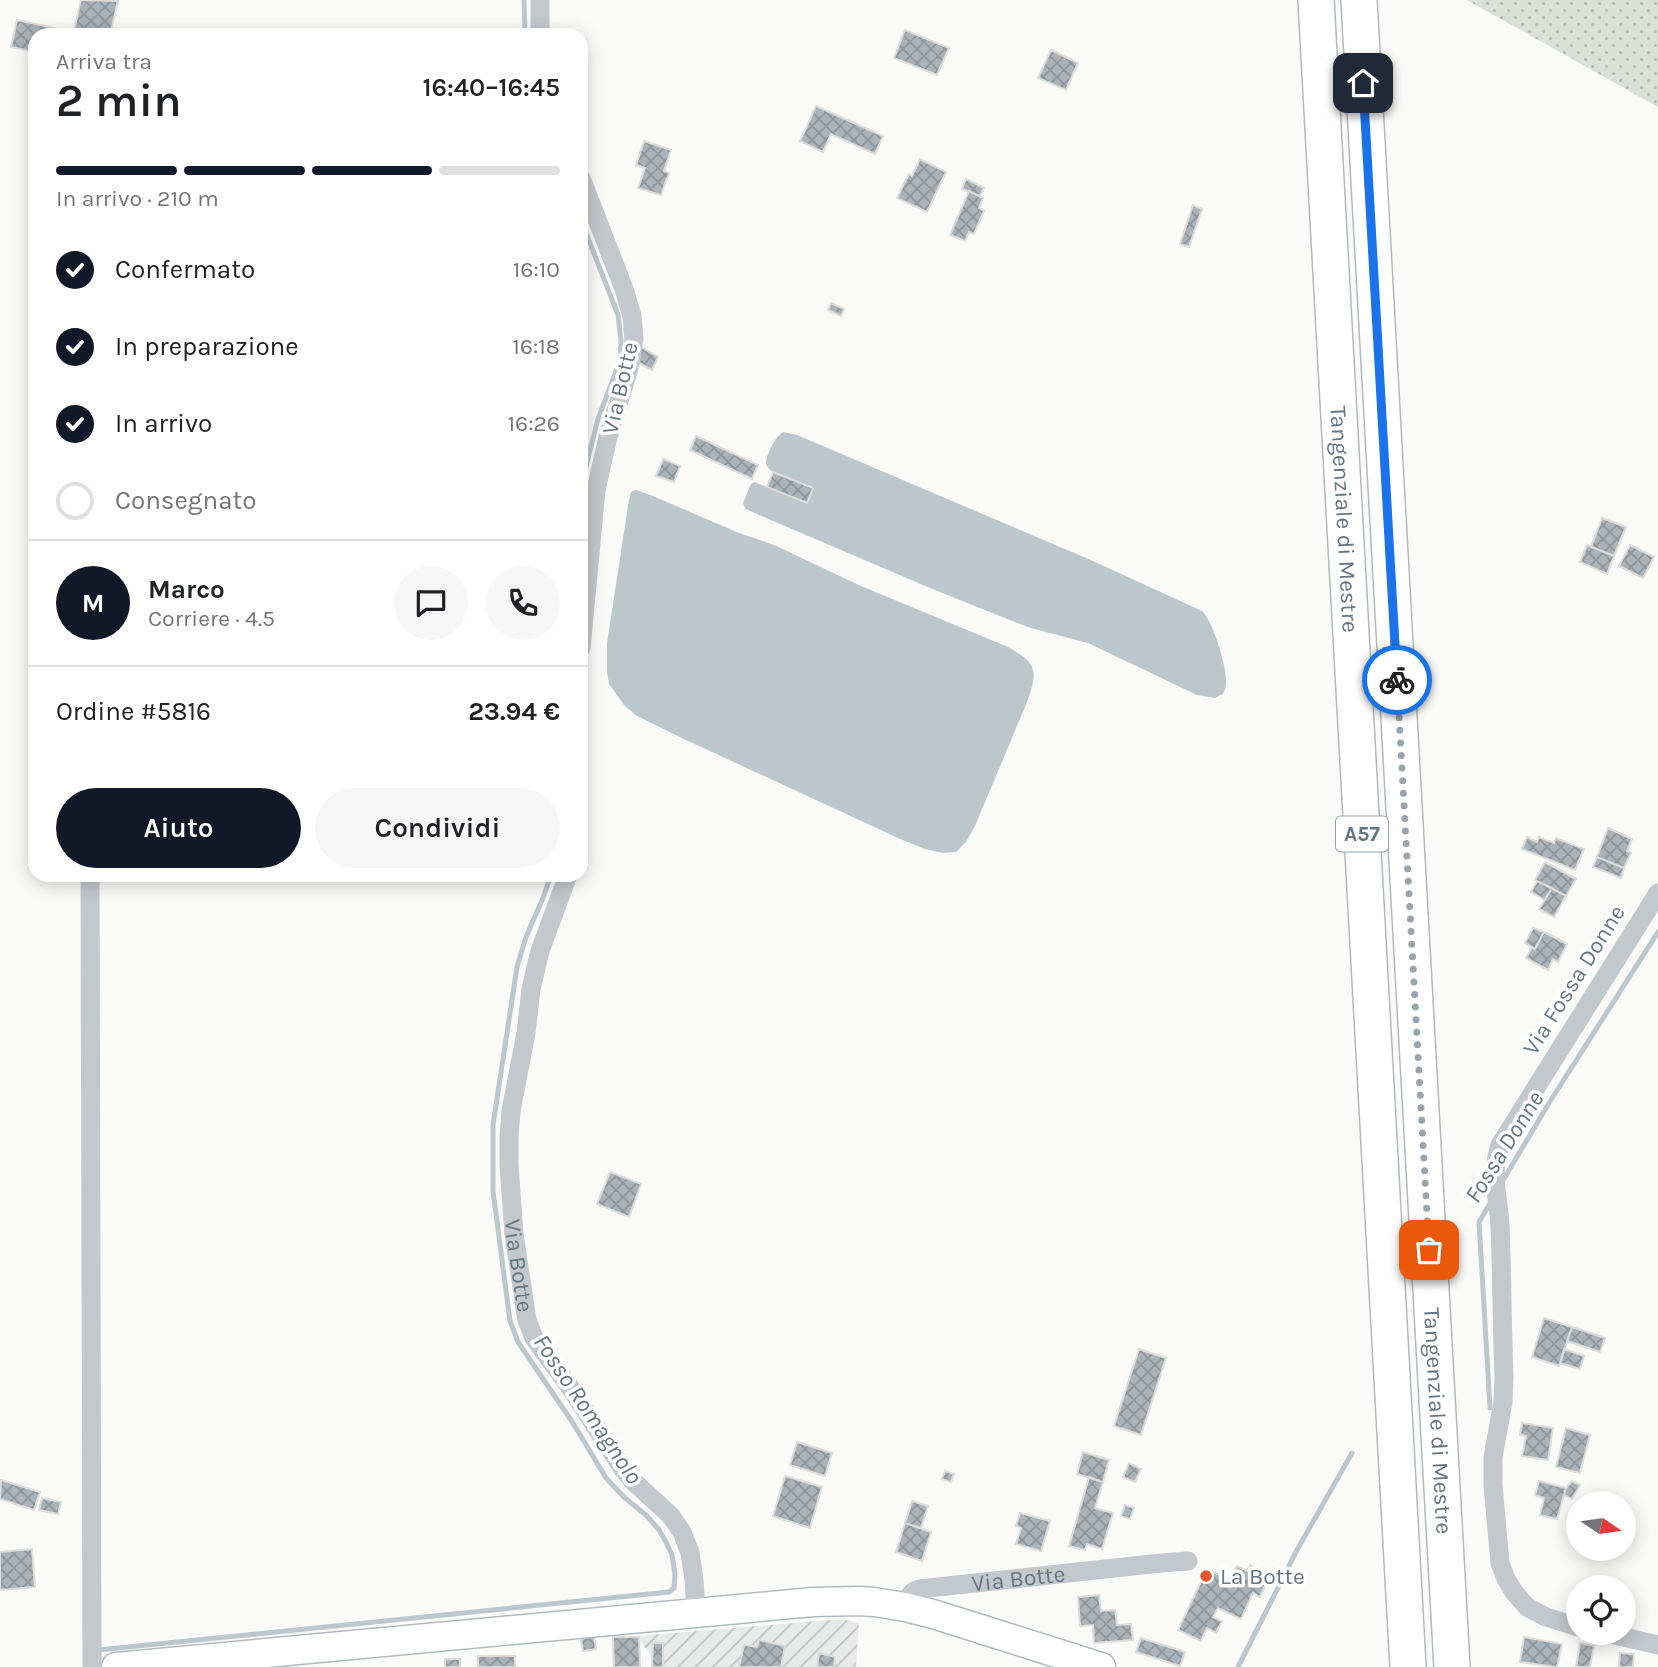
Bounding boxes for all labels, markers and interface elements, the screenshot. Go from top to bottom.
text: Arriva tra [56,48,152,75]
pin [1333,53,1393,113]
icon: home [1344,64,1382,102]
text: 16:40–16:45 [422,72,560,103]
text: 2 min [56,74,182,128]
text: In arrivo · 210 m [56,185,219,212]
icon: check [56,251,94,289]
text: Confermato [115,254,255,285]
text: 16:10 [513,256,560,283]
icon: check [56,328,94,366]
text: In preparazione [115,331,299,362]
text: 16:18 [512,333,560,360]
street label: Via Botte [596,339,644,437]
icon: check [56,405,94,443]
street label: Tangenziale di Mestre [1325,405,1364,633]
text: In arrivo [115,408,212,439]
text: 16:26 [507,410,560,437]
text: Consegnato [115,485,257,516]
button: chat [394,566,468,640]
button: phone [486,566,560,640]
text: Marco [148,574,225,605]
text: M [82,588,104,619]
text: Corriere · 4.5 [148,605,275,632]
courier [1362,645,1432,715]
icon: bike [1378,661,1416,699]
text: Ordine #5816 [56,696,211,727]
text: 23.94 € [468,696,560,727]
button: Aiuto [56,788,301,868]
button: Condividi [315,788,560,868]
road number: A57 [1336,816,1388,852]
street label: Via Fossa Donne [1517,900,1631,1060]
water label: Fossa Donne [1459,1086,1549,1208]
street label: Via Botte [499,1218,539,1314]
pin [1399,1220,1459,1280]
icon: bag [1410,1231,1448,1269]
street label: Tangenziale di Mestre [1418,1307,1458,1535]
water label: Fosso Romagnolo [528,1329,648,1489]
north arrow [1566,1491,1636,1561]
map controls [1566,1491,1636,1645]
street label: Via Botte [970,1560,1066,1597]
place label: La Botte [1220,1563,1305,1590]
marker: La Botte [1198,1568,1214,1584]
button: locate [1566,1575,1636,1645]

